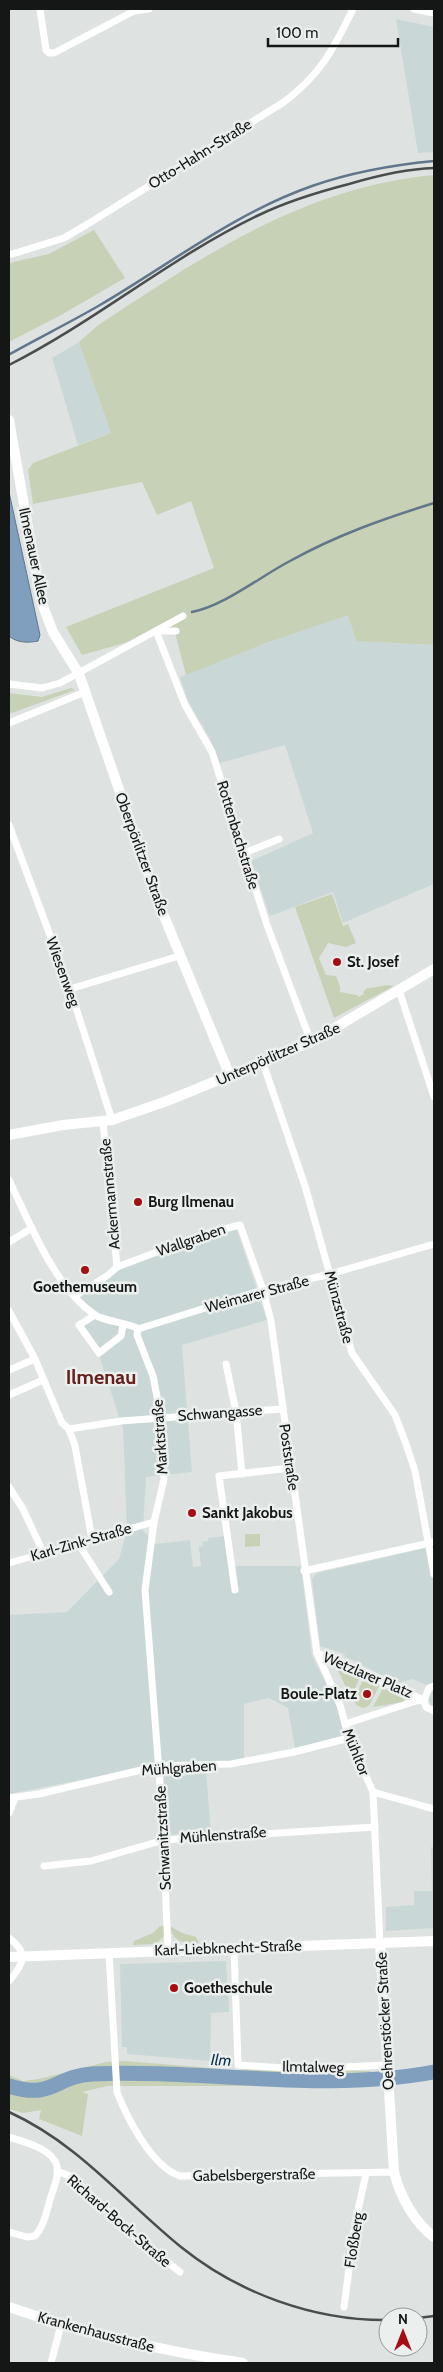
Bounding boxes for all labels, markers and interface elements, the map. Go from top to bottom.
scale bar [268,15,398,47]
text: 100 m [276,24,318,42]
street label: Otto-Hahn-Straße [145,115,255,193]
street label: Ilmenauer Allee [15,506,53,606]
street label: Rottenbachstraße [213,778,263,892]
street label: Oberpörlitzer Straße [111,790,173,918]
street label: Wiesenweg [42,935,84,1010]
place label: St. Josef [347,953,399,971]
marker: St. Josef [331,956,343,968]
street label: Unterpörlitzer Straße [213,1018,343,1089]
street label: Ackermannstraße [96,1138,124,1250]
place label: Burg Ilmenau [148,1193,234,1211]
marker: Burg Ilmenau [132,1196,144,1208]
street label: Wallgraben [154,1220,228,1260]
marker: Goethemuseum [79,1264,91,1276]
street label: Münzstraße [321,1269,357,1346]
street label: Weimarer Straße [203,1271,311,1317]
place label: Goethemuseum [33,1278,137,1296]
district label: Ilmenau [66,1365,136,1389]
street label: Marktstraße [148,1399,172,1475]
street label: Schwangasse [177,1401,263,1425]
street label: Poststraße [275,1422,303,1492]
place label: Sankt Jakobus [202,1504,293,1522]
marker: Sankt Jakobus [186,1507,198,1519]
street label: Karl-Zink-Straße [28,1519,134,1565]
street label: Wetzlarer Platz [320,1648,416,1702]
place label: Boule-Platz [281,1685,357,1703]
marker: Boule-Platz [361,1688,373,1700]
street label: Mühltor [338,1726,374,1779]
street label: Mühlgraben [141,1756,217,1780]
street label: Schwanitzstraße [151,1785,175,1891]
street label: Mühlenstraße [179,1823,267,1847]
street label: Karl-Liebknecht-Straße [154,1936,302,1960]
street label: Oehrenstöcker Straße [372,1951,398,2090]
place label: Goetheschule [184,1979,273,1997]
marker: Goetheschule [168,1982,180,1994]
water label: Ilm [210,2050,232,2070]
street label: Ilmtalweg [282,2057,345,2077]
street label: Gabelsbergerstraße [192,2165,316,2185]
street label: Richard-Bock-Straße [63,2171,175,2271]
street label: Floßberg [341,2210,367,2269]
north arrow [378,2307,428,2357]
street label: Krankenhausstraße [36,2308,157,2356]
text: N [398,2310,408,2328]

